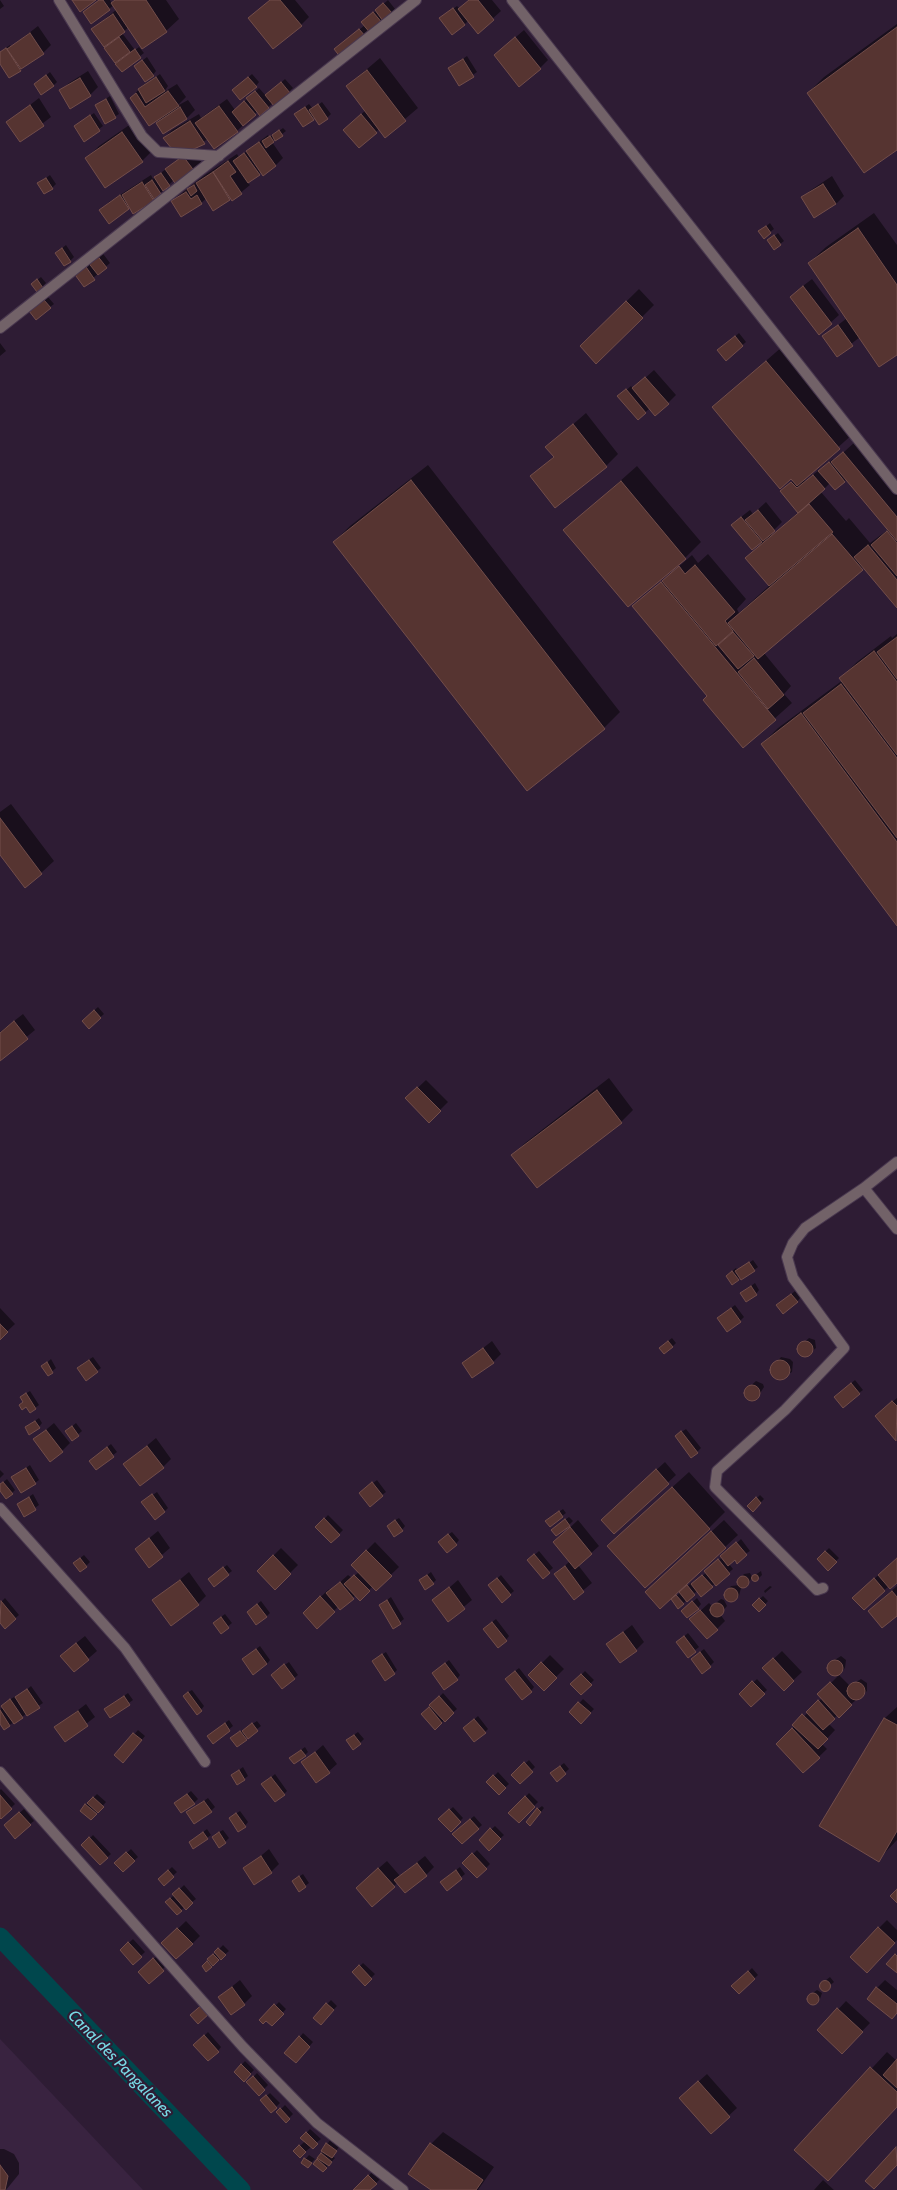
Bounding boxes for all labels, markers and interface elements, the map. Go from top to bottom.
water label: Canal des Pangalanes [64,2006,176,2122]

